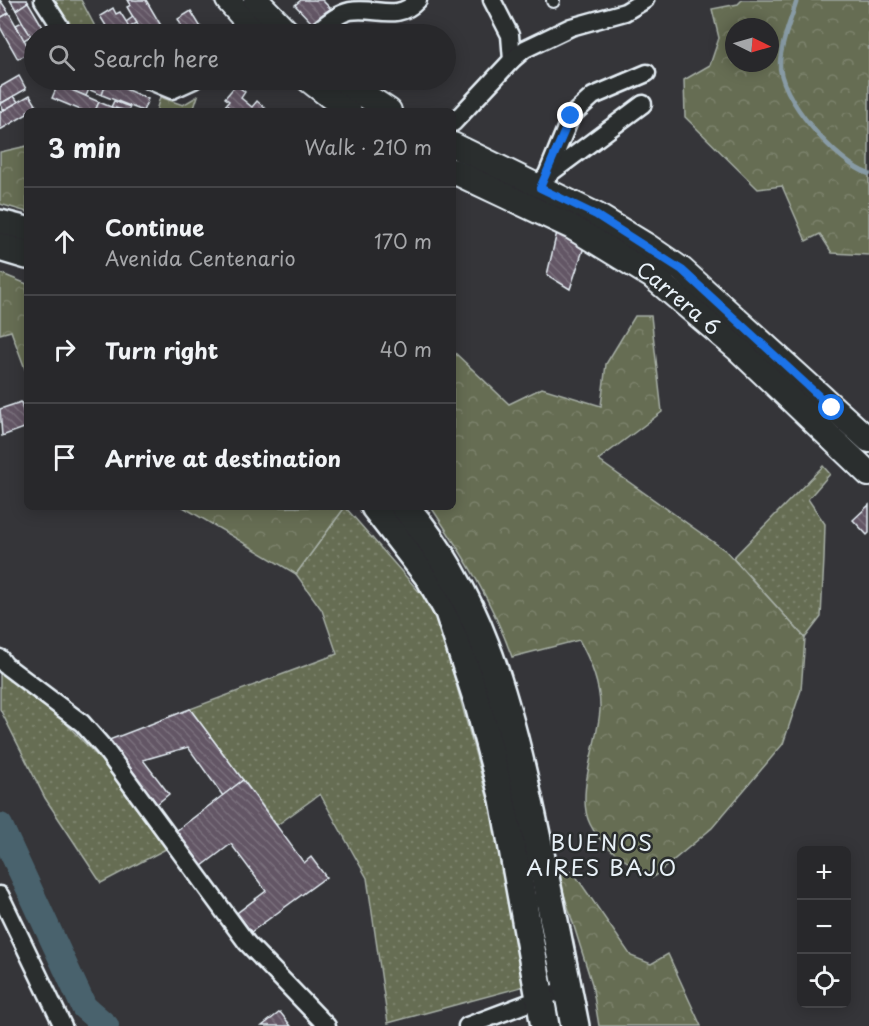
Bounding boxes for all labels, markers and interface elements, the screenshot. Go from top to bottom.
north arrow [725,18,779,72]
search box [24,24,456,90]
icon: search [45,41,78,74]
text: Search here [93,41,219,74]
route end [557,102,583,128]
text: 3 min [48,128,121,167]
text: Walk · 210 m [305,132,432,162]
text: Continue [105,210,204,243]
icon: ahead [48,225,81,258]
text: 170 m [374,226,432,256]
text: Avenida Centenario [105,243,296,273]
street label: Carrera 6 [631,252,729,342]
icon: right [48,333,81,366]
text: Turn right [105,333,218,366]
text: 40 m [380,334,432,364]
route start [818,394,844,420]
icon: arrive [48,441,81,474]
text: Arrive at destination [105,441,341,474]
district label: BUENOS AIRES BAJO [526,825,678,883]
map controls [797,846,851,1008]
button: + [797,846,851,900]
button: − [797,900,851,954]
button: locate [797,954,851,1008]

